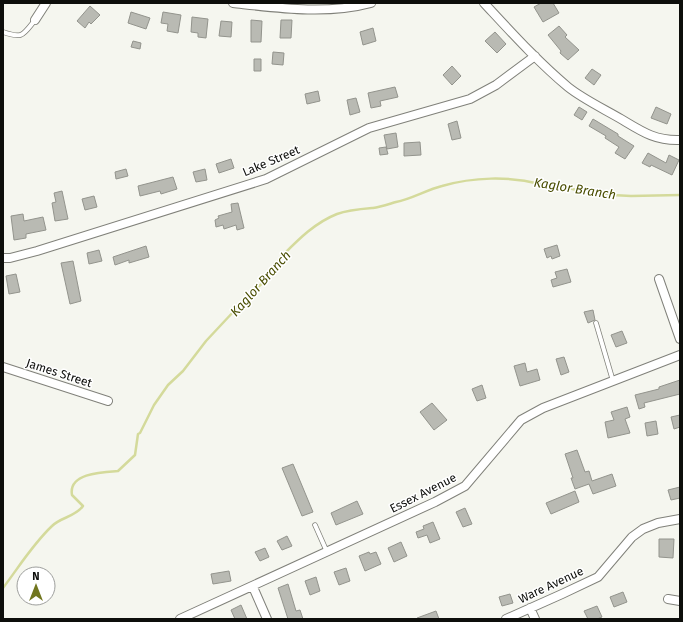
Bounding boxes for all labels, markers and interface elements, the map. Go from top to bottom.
street label: Lake Street [240,142,302,179]
water label: Kaglor Branch [533,175,617,202]
water label: Kaglor Branch [227,248,294,319]
street label: James Street [24,356,94,390]
street label: Essex Avenue [387,470,459,516]
street label: Ware Avenue [516,564,586,606]
north arrow [16,566,56,606]
text: N [32,570,40,583]

